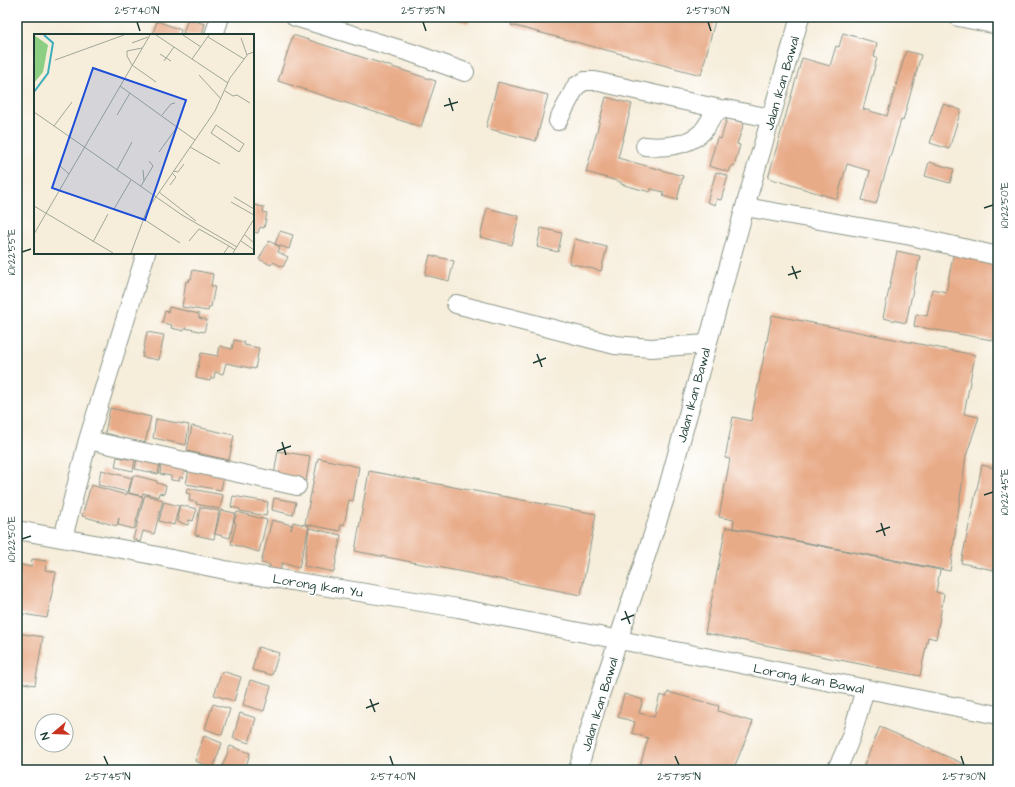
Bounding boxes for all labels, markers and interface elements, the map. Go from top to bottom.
text: 2°57'40"N [115,4,159,18]
text: 2°57'35"N [401,4,445,18]
text: 2°57'30"N [687,4,729,18]
inset map [34,34,254,254]
street label: Jalan Ikan Bawal [760,34,804,132]
text: 101°22'50"E [998,182,1012,228]
text: 101°22'55"E [5,229,19,275]
street label: Jalan Ikan Bawal [673,346,715,445]
text: 101°22'45"E [998,469,1012,515]
text: 101°22'50"E [5,516,19,562]
street label: Lorong Ikan Yu [271,570,365,603]
street label: Jalan Ikan Bawal [577,655,623,753]
street label: Lorong Ikan Bawal [752,659,866,700]
north arrow [34,713,74,753]
text: N [37,730,53,742]
text: 2°57'45"N [85,770,131,784]
text: 2°57'40"N [371,770,415,784]
text: 2°57'35"N [657,770,701,784]
text: 2°57'30"N [943,770,985,784]

